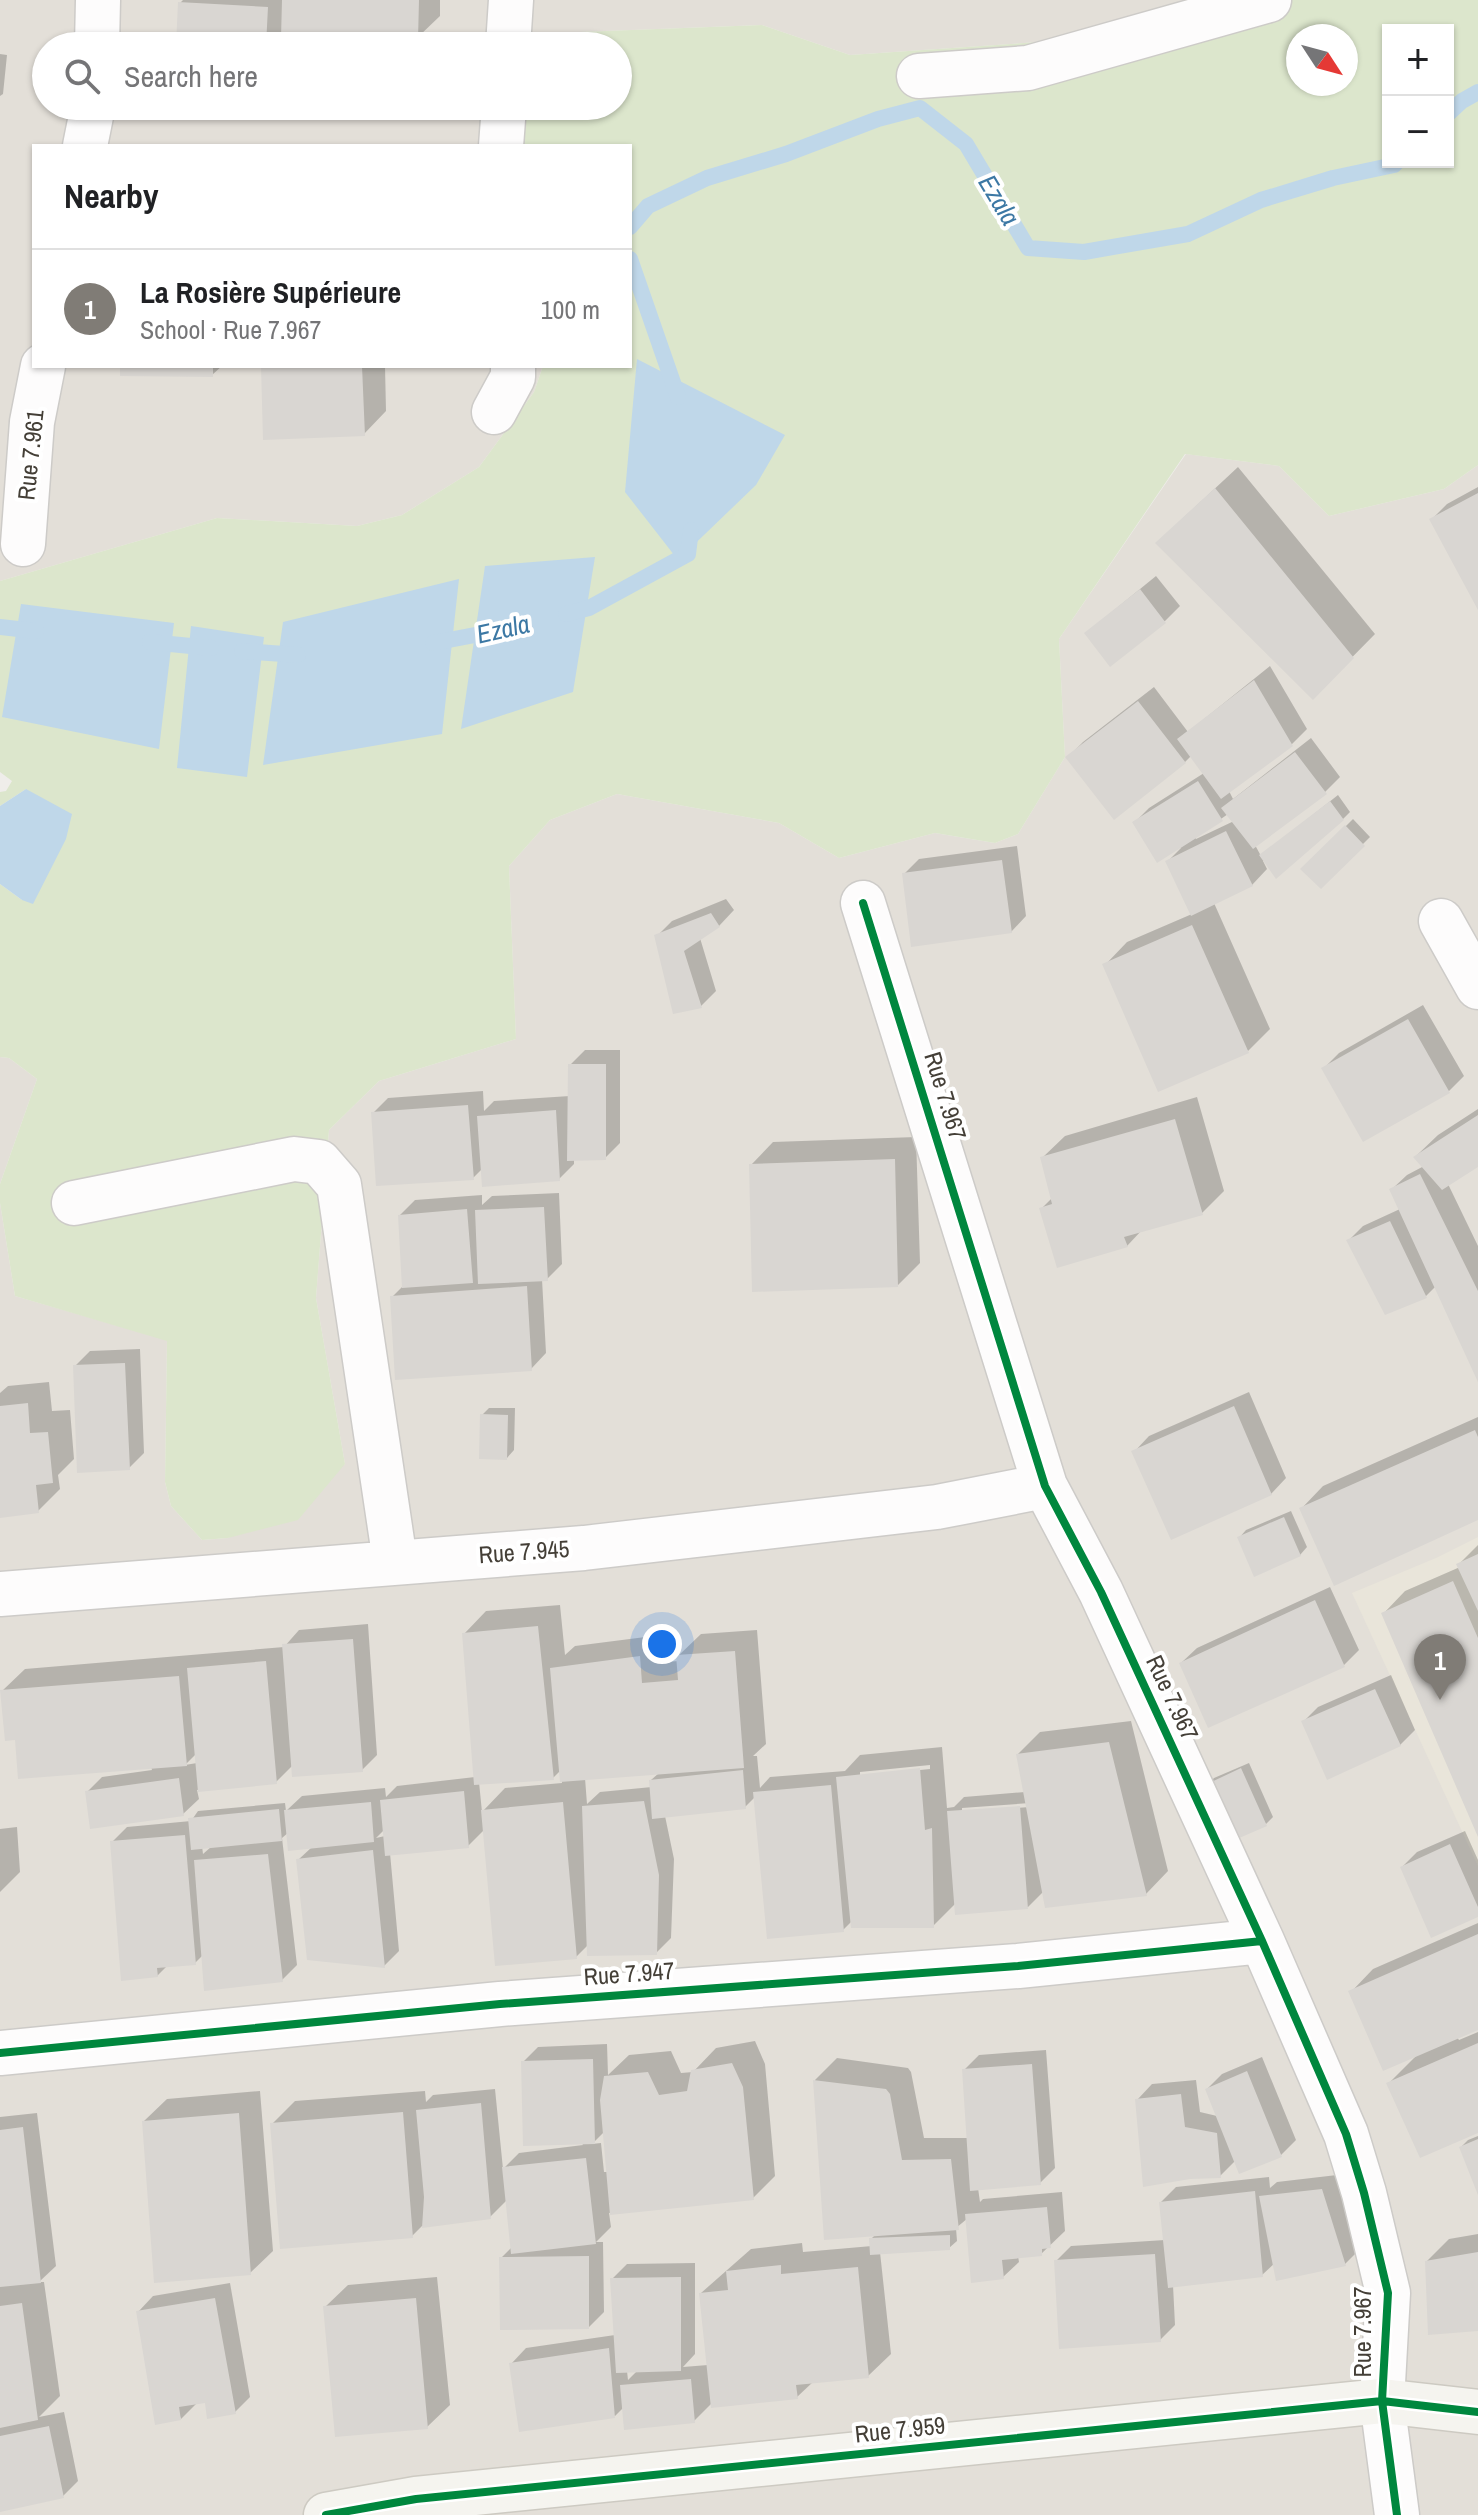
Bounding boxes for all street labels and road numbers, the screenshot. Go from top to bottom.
street label: Rue 7.961 [9,408,51,502]
street label: Rue 7.967 [917,1048,975,1144]
street label: Rue 7.945 [478,1532,570,1570]
street label: Rue 7.967 [1139,1650,1207,1746]
street label: Rue 7.947 [583,1954,675,1992]
street label: Rue 7.967 [1346,2287,1378,2377]
street label: Rue 7.959 [853,2408,947,2450]

